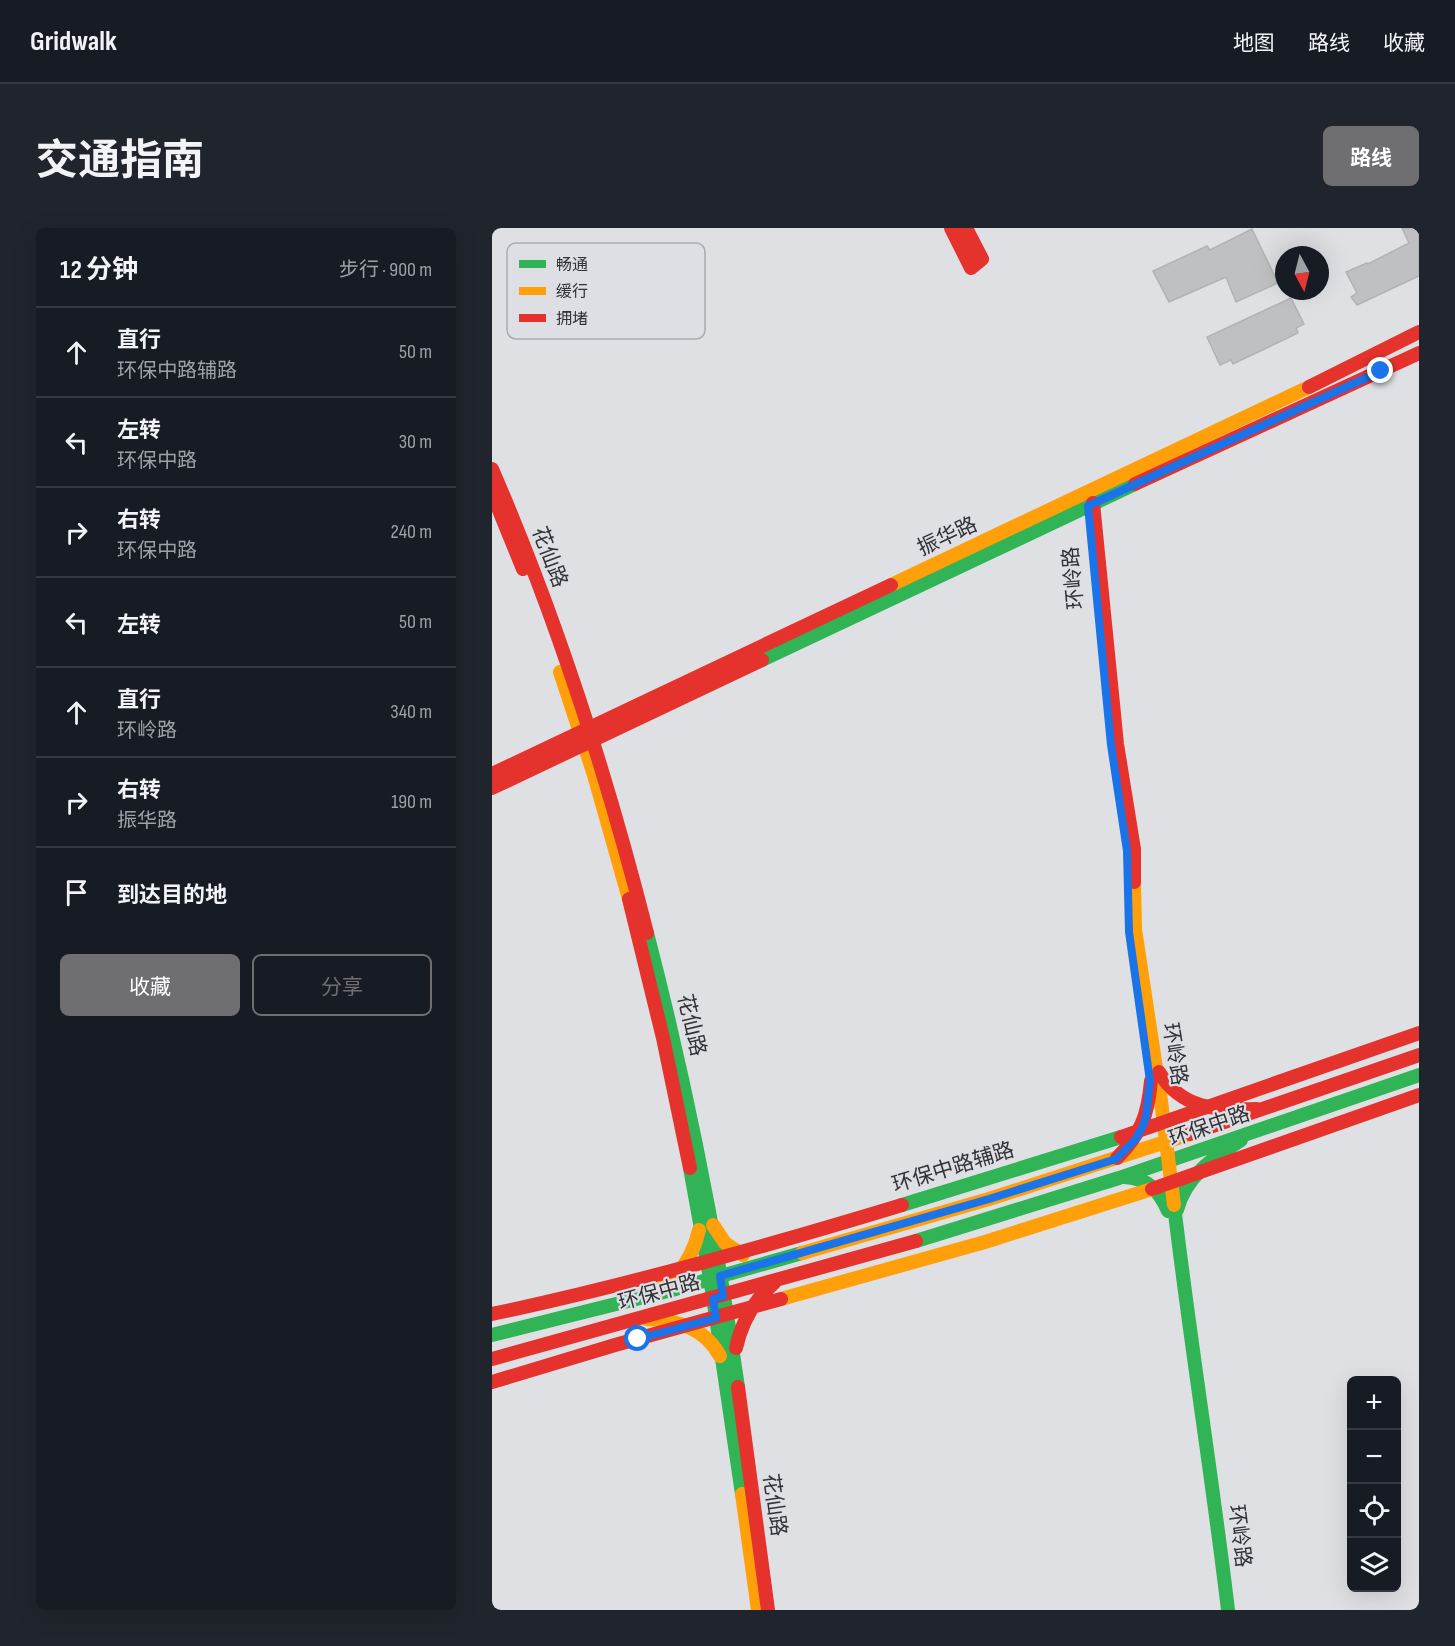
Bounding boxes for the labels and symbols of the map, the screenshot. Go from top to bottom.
legend [507,243,705,339]
north arrow [1275,246,1329,300]
text: 畅通 [556,256,588,275]
text: 缓行 [556,283,588,302]
text: 拥堵 [556,310,588,329]
route end [1367,357,1393,383]
street label: 振华路 [913,512,981,561]
street label: 花仙路 [527,523,572,591]
street label: 环岭路 [1058,545,1089,610]
street label: 花仙路 [672,992,711,1059]
street label: 环岭路 [1157,1021,1192,1087]
street label: 环保中路 [1165,1101,1253,1152]
street label: 环保中路辅路 [889,1137,1017,1198]
street label: 环保中路 [615,1270,703,1315]
route start [624,1325,650,1351]
street label: 花仙路 [758,1472,791,1538]
street label: 环岭路 [1223,1503,1256,1569]

